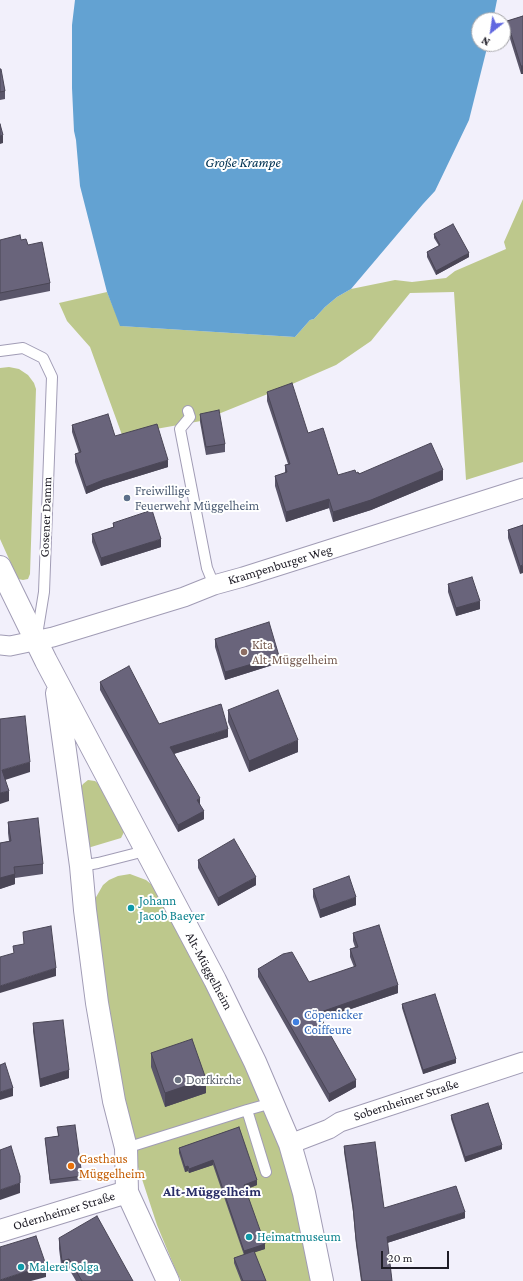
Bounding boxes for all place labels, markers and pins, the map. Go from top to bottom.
place label: Freiwillige Feuerwehr Müggelheim [135,483,259,514]
marker: Freiwillige Feuerwehr Müggelheim [122,493,132,503]
place label: Kita Alt-Müggelheim [252,637,338,668]
marker: Kita Alt-Müggelheim [239,647,249,657]
place label: Johann Jacob Baeyer [139,893,205,924]
marker: Johann Jacob Baeyer [126,903,136,913]
place label: Cöpenicker Coiffeure [304,1007,363,1038]
marker: Cöpenicker Coiffeure [291,1017,301,1027]
place label: Dorfkirche [186,1072,241,1088]
marker: Dorfkirche [173,1075,183,1085]
place label: Gasthaus Müggelheim [79,1151,145,1182]
marker: Gasthaus Müggelheim [66,1161,76,1171]
place label: Heimatmuseum [257,1229,341,1245]
marker: Heimatmuseum [244,1232,254,1242]
place label: Malerei Solga [29,1259,99,1275]
marker: Malerei Solga [16,1262,26,1272]

